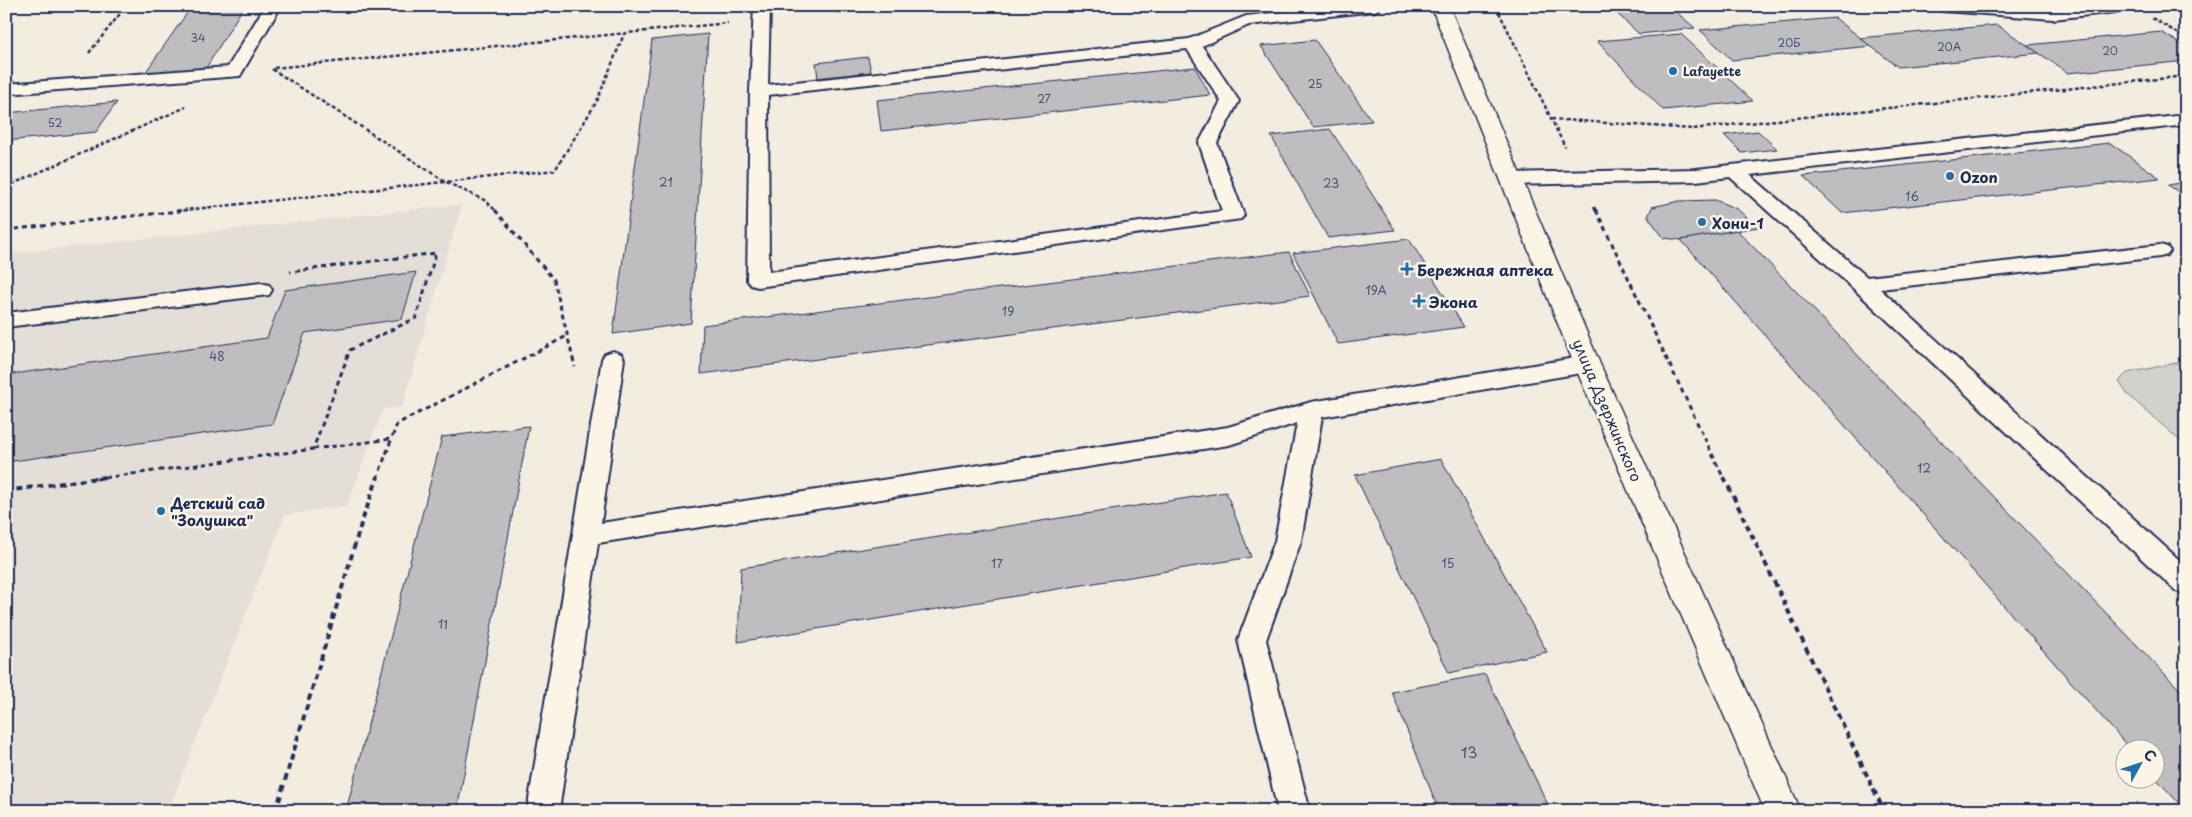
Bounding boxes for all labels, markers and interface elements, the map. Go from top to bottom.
house number: 34 [191,29,205,46]
house number: 20Б [1778,34,1800,51]
house number: 20А [1937,38,1962,55]
house number: 20 [2102,42,2118,59]
place label: Lafayette [1683,62,1741,80]
marker: Lafayette [1667,65,1679,77]
house number: 25 [1308,75,1322,92]
house number: 27 [1037,90,1051,107]
house number: 52 [48,114,62,131]
place label: Ozon [1960,165,1998,188]
marker: Ozon [1944,170,1956,182]
house number: 21 [659,173,673,191]
house number: 23 [1323,174,1339,192]
house number: 16 [1905,187,1919,205]
place label: Хони-1 [1712,211,1764,234]
marker: Хони-1 [1696,216,1708,228]
place label: Бережная аптека [1417,258,1553,281]
marker: Бережная аптека [1401,263,1413,275]
house number: 19А [1365,281,1387,299]
place label: Экона [1429,290,1478,313]
marker: Экона [1413,295,1425,307]
house number: 19 [1002,302,1014,320]
street label: улица Дзержинского [1567,335,1649,485]
house number: 48 [209,347,225,365]
house number: 12 [1917,459,1931,477]
place label: Детский сад "Золушка" [170,491,265,531]
marker: Детский сад "Золушка" [155,505,167,517]
house number: 17 [991,554,1003,572]
house number: 15 [1441,554,1455,572]
house number: 11 [438,615,448,633]
house number: 13 [1461,740,1477,763]
north arrow [2114,740,2164,790]
text: С [2139,745,2162,766]

